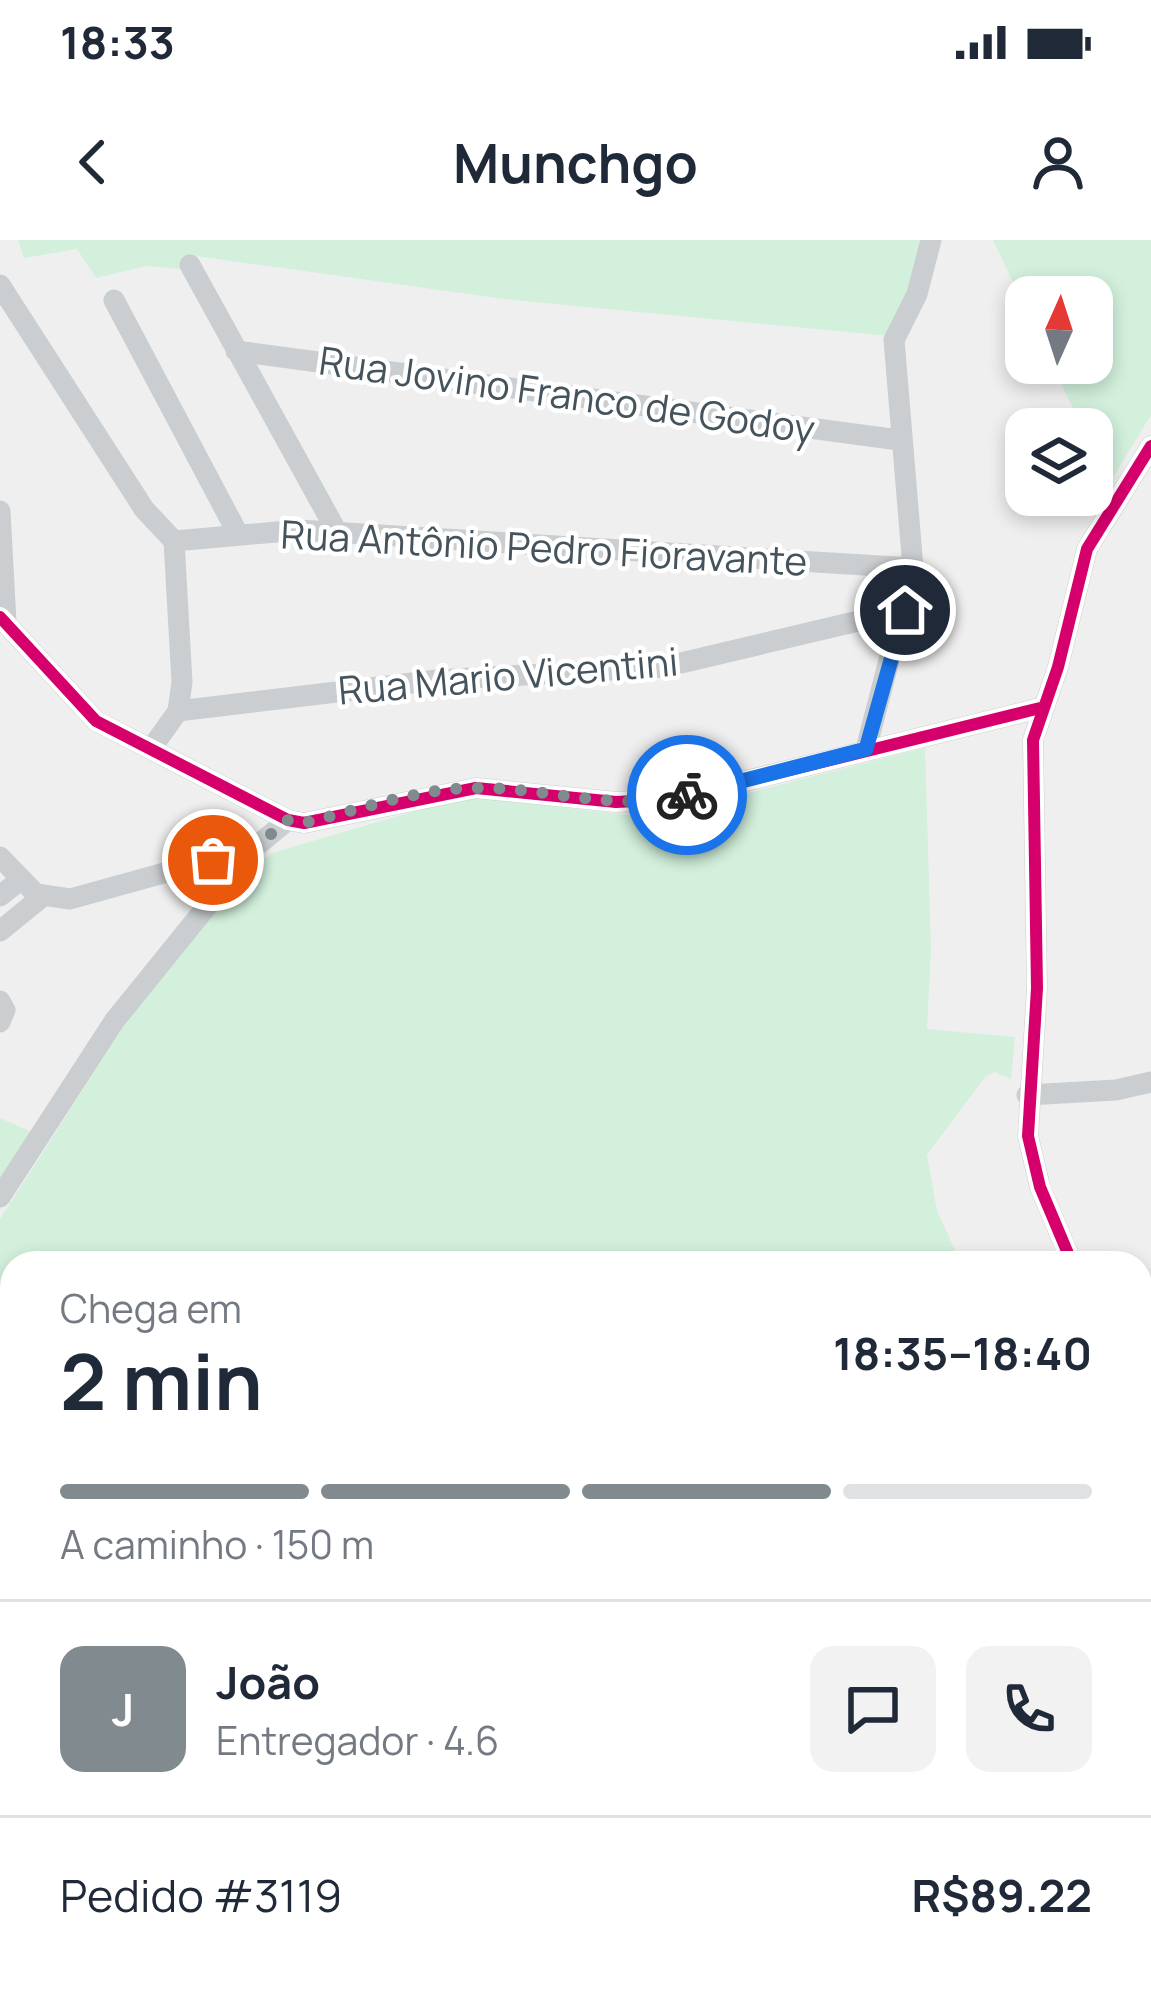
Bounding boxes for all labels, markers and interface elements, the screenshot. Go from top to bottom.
text: 18:33 [60,11,175,73]
text: Munchgo [453,125,698,199]
icon: back [60,129,126,195]
icon: person [1025,129,1091,195]
north arrow [1005,276,1113,384]
map controls [1005,276,1113,516]
street label: Rua Jovino Franco de Godoy [316,332,819,456]
button: layers [1005,408,1113,516]
street label: Rua Antônio Pedro Fioravante [279,506,809,588]
pin [854,559,956,661]
icon: home [872,577,938,643]
street label: Rua Mario Vicentini [336,633,680,717]
courier [627,735,747,855]
icon: bike [654,762,720,828]
pin [162,809,264,911]
icon: bag [180,827,246,893]
text: Chega em [60,1281,242,1335]
text: 18:35–18:40 [833,1322,1092,1384]
text: 2 min [60,1327,263,1433]
text: A caminho · 150 m [60,1517,374,1571]
button: chat [810,1646,936,1772]
button: phone [966,1646,1092,1772]
text: João [216,1651,320,1713]
text: J [112,1678,134,1740]
text: Entregador · 4.6 [216,1713,499,1767]
text: Pedido #3119 [60,1864,342,1926]
text: R$89.22 [911,1864,1092,1926]

